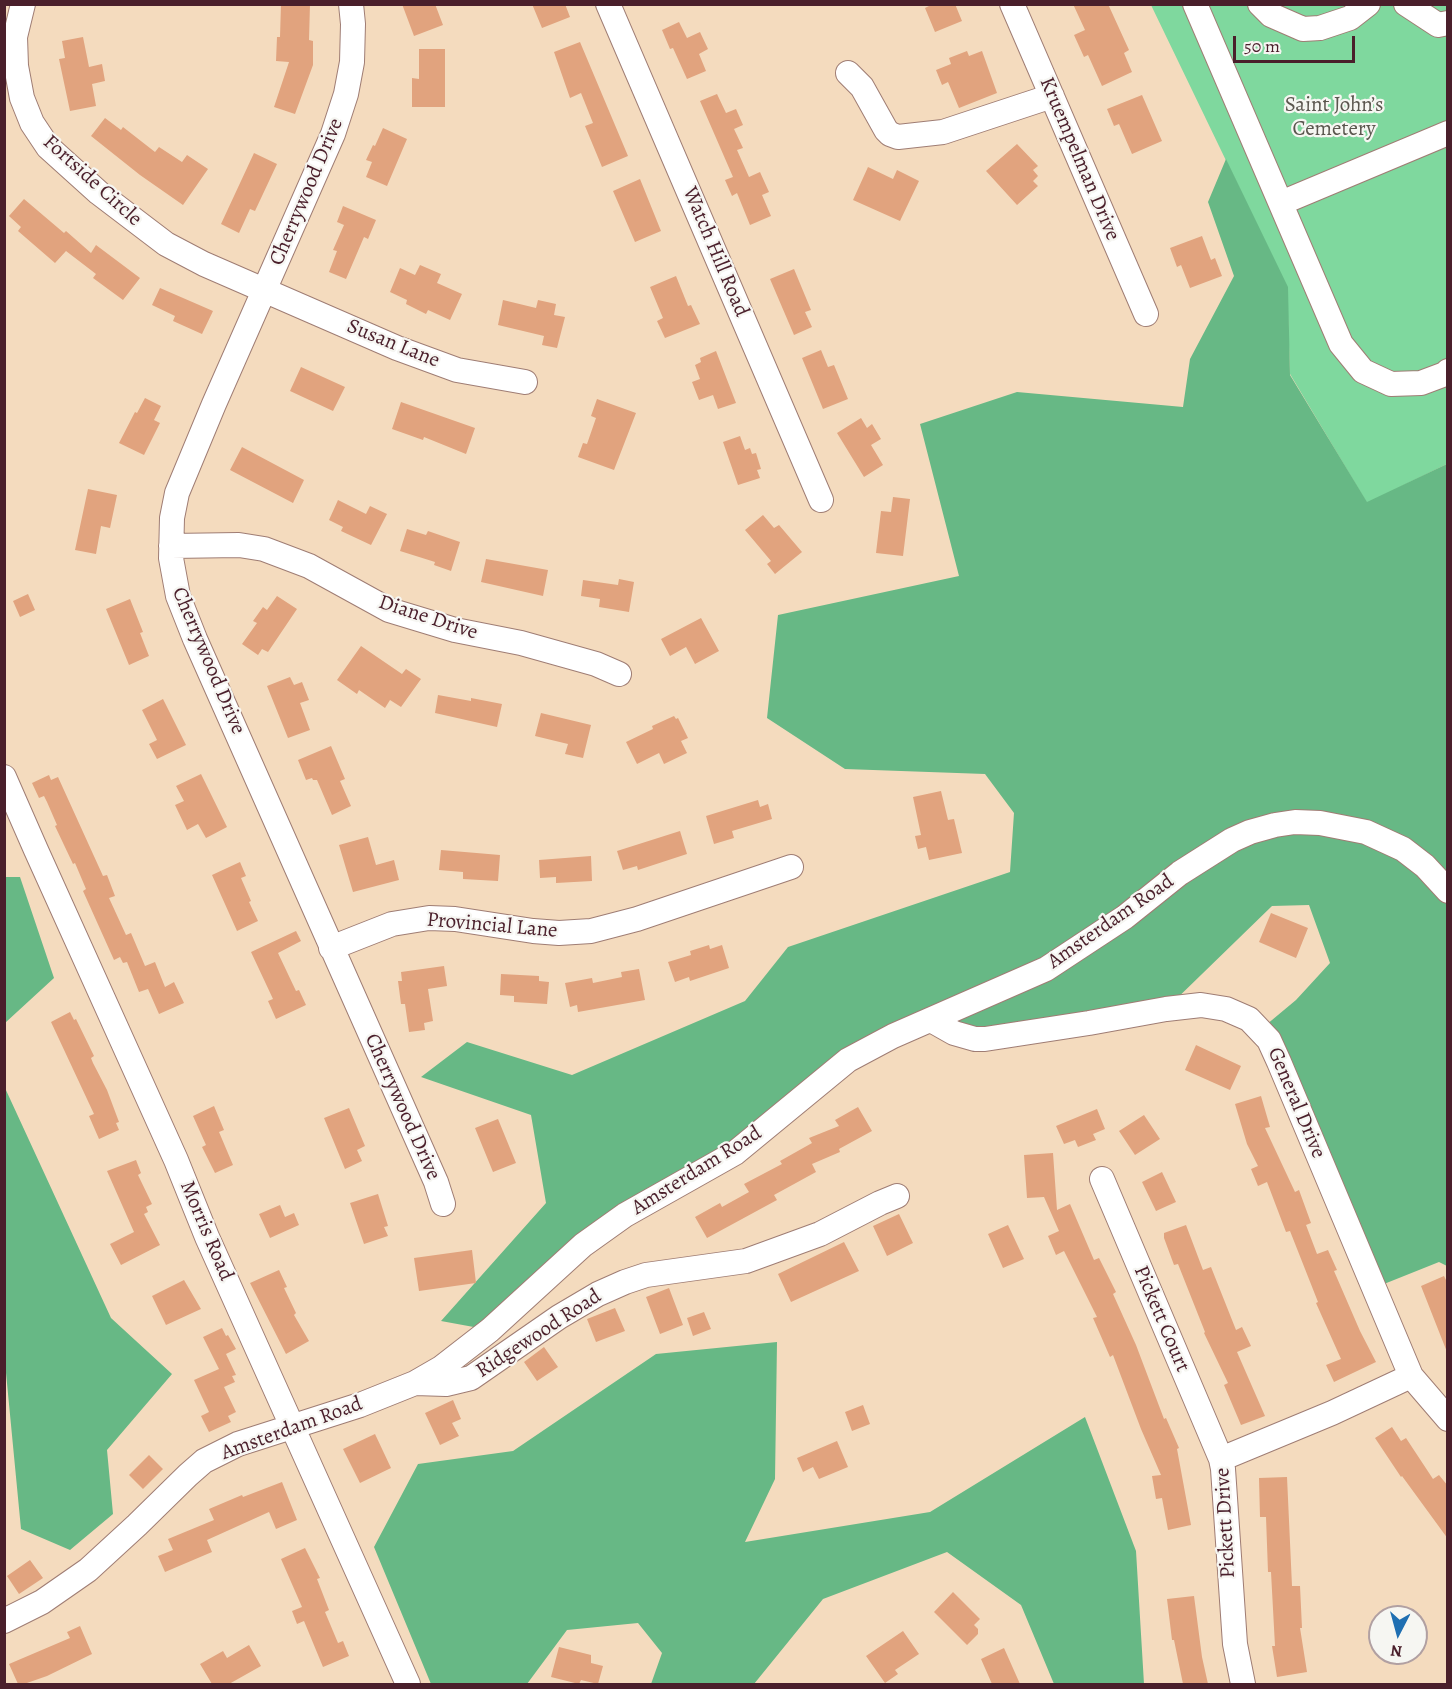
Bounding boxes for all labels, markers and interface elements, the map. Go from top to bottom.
scale bar [1236,24,1358,62]
text: 50 m [1244,34,1280,58]
street label: Kruempelman Drive [1033,73,1125,245]
park label: Saint John’s Cemetery [1285,93,1383,143]
street label: Cherrywood Drive [265,115,349,269]
street label: Fortside Circle [37,130,147,232]
street label: Watch Hill Road [676,183,754,321]
street label: Susan Lane [343,314,443,374]
street label: Cherrywood Drive [166,584,250,738]
street label: Diane Drive [375,590,481,646]
street label: Amsterdam Road [1043,869,1179,975]
street label: Provincial Lane [425,908,559,944]
street label: Cherrywood Drive [358,1030,446,1184]
street label: General Drive [1261,1044,1331,1162]
street label: Amsterdam Road [627,1121,767,1221]
street label: Morris Road [174,1177,238,1285]
street label: Pickett Court [1127,1262,1195,1376]
street label: Ridgewood Road [472,1284,606,1384]
street label: Amsterdam Road [218,1392,366,1466]
street label: Pickett Drive [1211,1467,1241,1579]
north arrow [1368,1605,1428,1665]
text: N [1389,1639,1403,1662]

